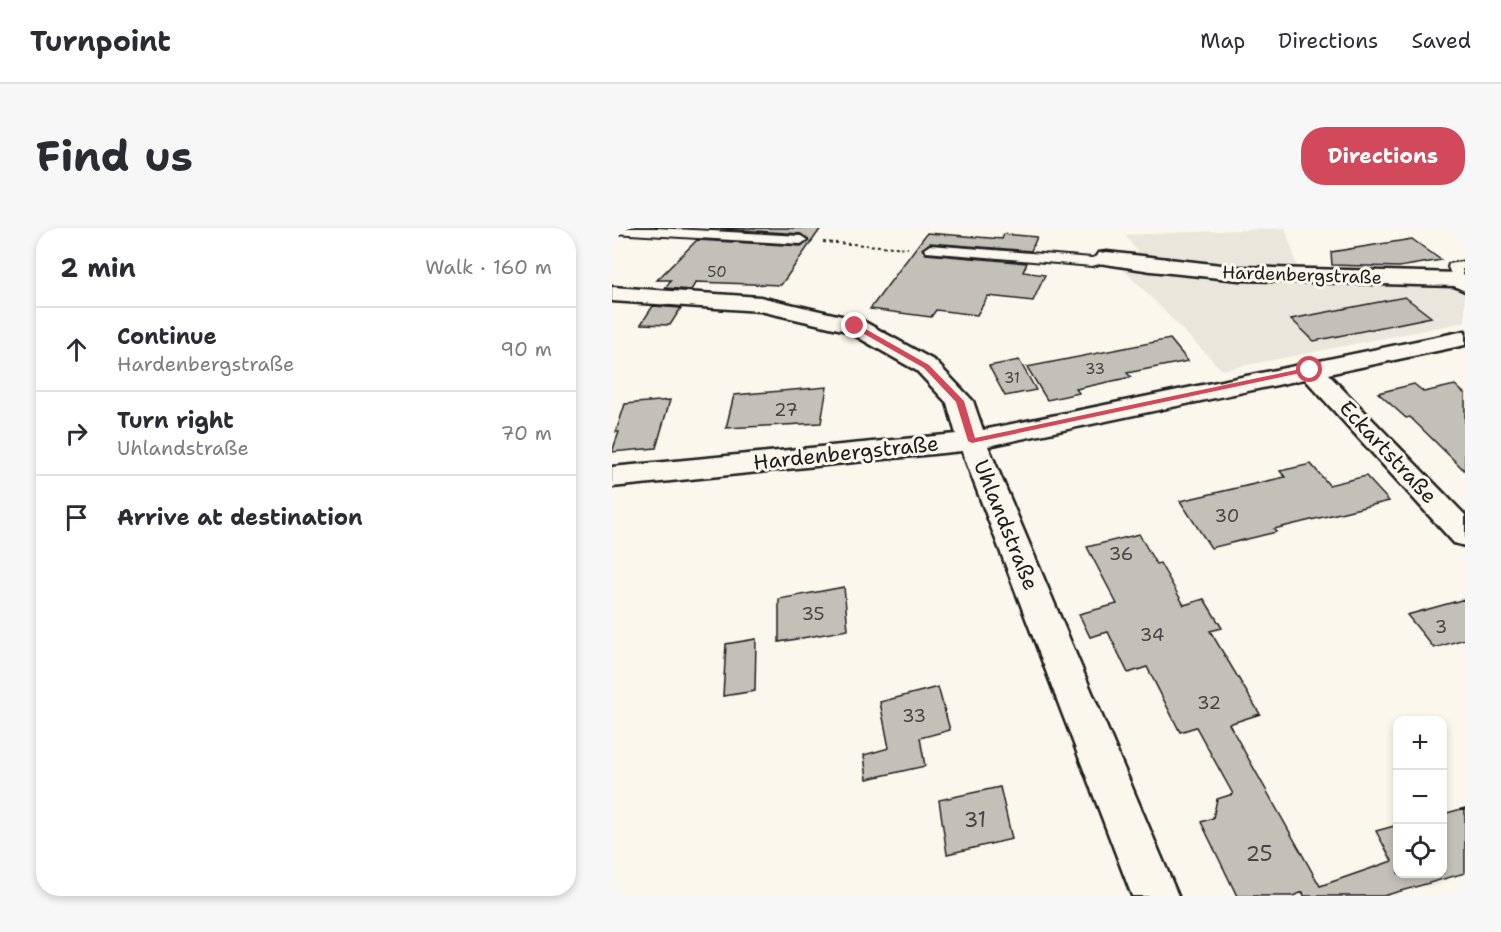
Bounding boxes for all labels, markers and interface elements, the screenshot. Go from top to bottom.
text: Turnpoint [30,22,171,60]
text: Map [1200,27,1245,55]
text: Directions [1278,27,1378,55]
text: Saved [1411,27,1471,55]
button: Directions [1301,127,1465,185]
text: Find us [36,128,193,184]
text: 2 min [60,250,136,285]
text: Walk · 160 m [425,254,552,280]
street label: Hardenbergstraße [1222,260,1382,290]
house number: 50 [707,262,727,282]
route end [841,312,867,338]
text: Continue [117,322,217,351]
icon: ahead [60,333,93,366]
text: 90 m [500,336,552,362]
text: Hardenbergstraße [117,351,294,377]
route start [1296,356,1322,382]
house number: 33 [1085,359,1105,379]
house number: 31 [1004,368,1020,388]
street label: Eckartstraße [1333,394,1443,510]
house number: 27 [774,398,798,422]
text: Turn right [117,406,234,435]
icon: right [60,417,93,450]
text: 70 m [500,420,552,446]
street label: Hardenbergstraße [752,429,940,477]
text: Uhlandstraße [117,435,249,461]
street label: Uhlandstraße [967,456,1045,594]
icon: arrive [60,501,93,534]
text: Arrive at destination [117,503,363,532]
house number: 30 [1215,504,1239,528]
house number: 36 [1109,542,1133,566]
house number: 35 [801,602,825,626]
house number: 3 [1435,615,1447,639]
house number: 34 [1140,623,1164,647]
house number: 32 [1197,691,1221,715]
house number: 33 [902,704,926,728]
map controls [1393,716,1447,878]
button: + [1393,716,1447,770]
button: − [1393,770,1447,824]
house number: 31 [964,806,986,834]
button: locate [1393,824,1447,878]
house number: 25 [1245,840,1273,868]

